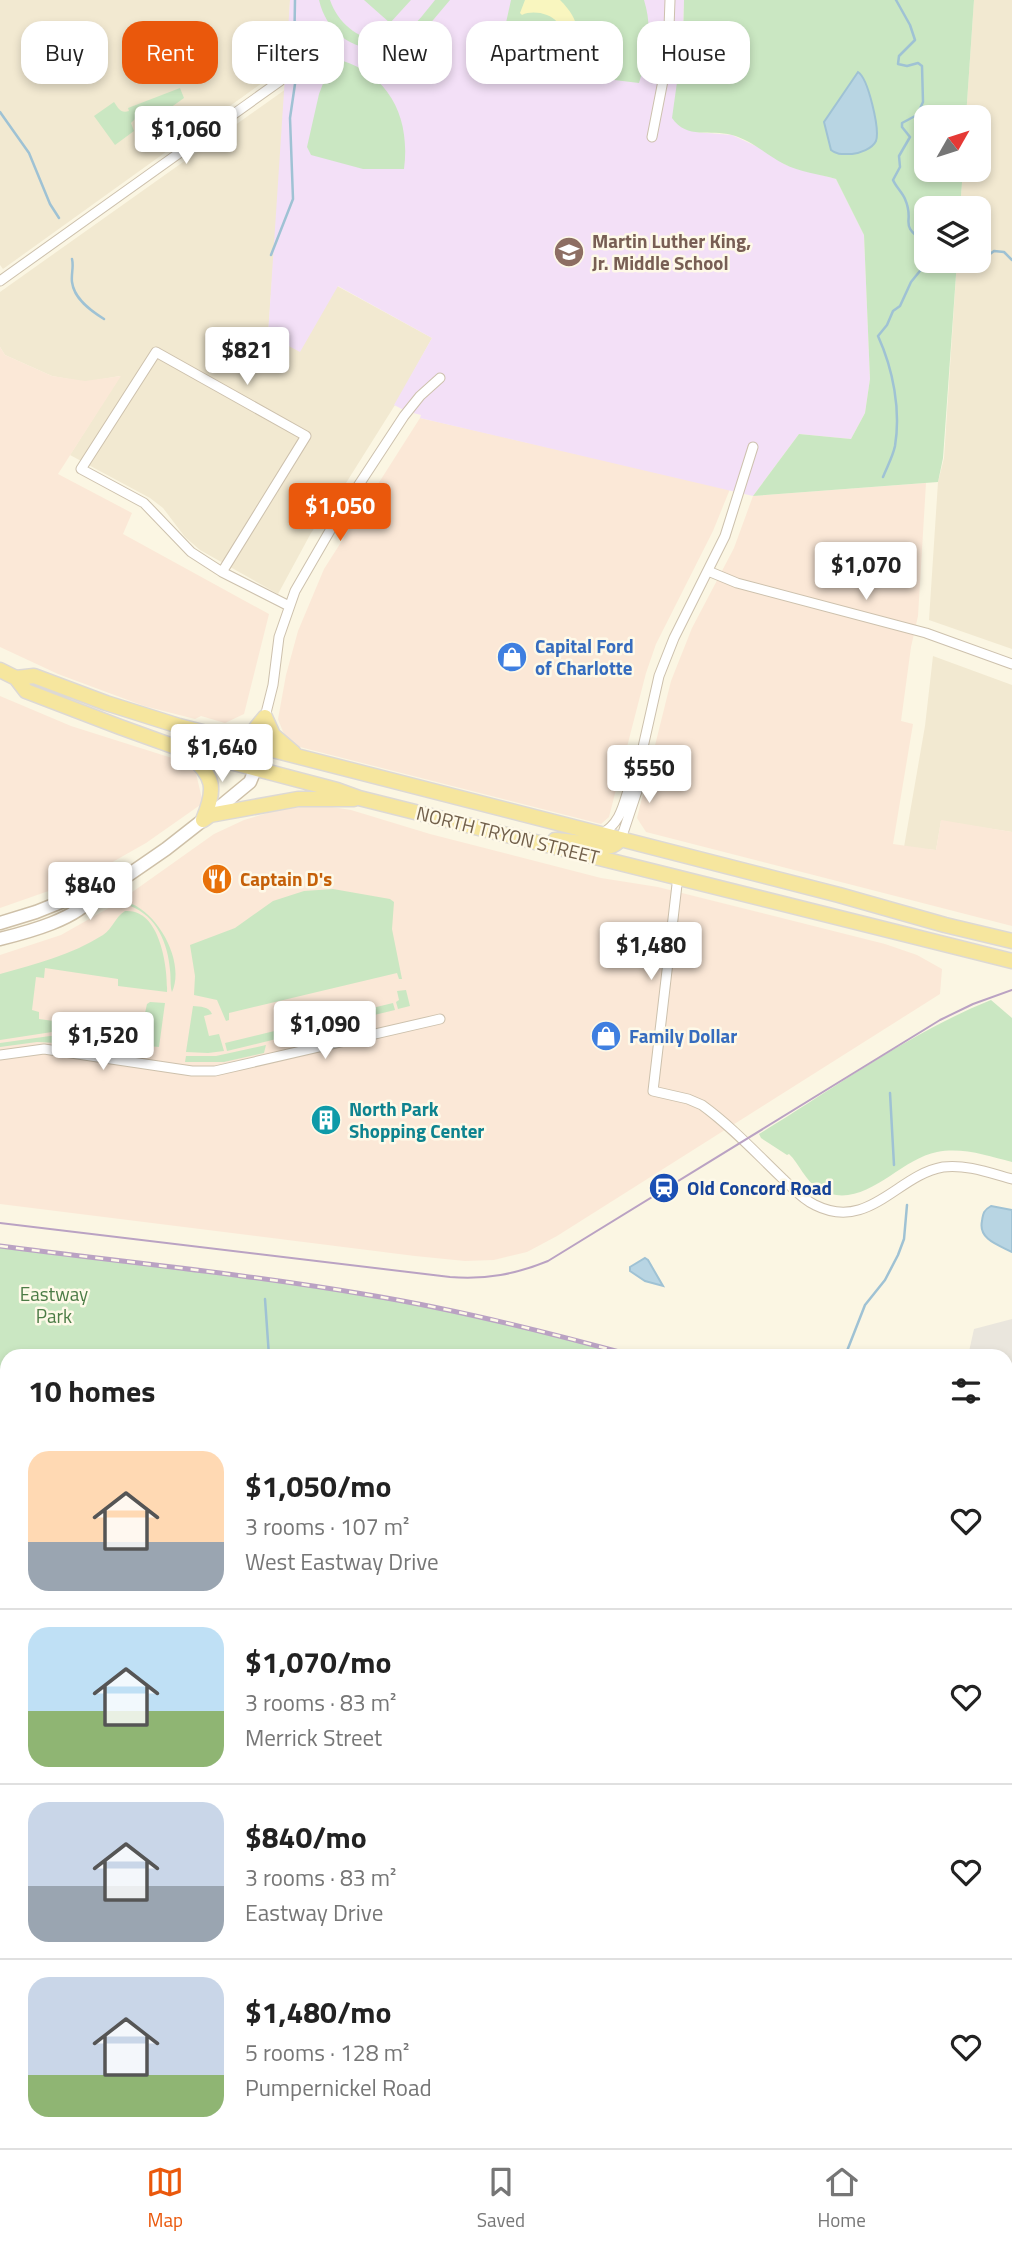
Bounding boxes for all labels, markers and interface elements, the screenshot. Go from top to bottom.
chip: Buy [21,21,108,84]
chip: Rent [122,21,218,84]
chip: Filters [232,21,344,84]
chip: New [358,21,452,84]
chip: Apartment [466,21,623,84]
chip: House [637,21,750,84]
north arrow [914,105,990,182]
map controls [914,105,991,273]
pin: $1,060 [129,106,243,166]
text: $1,060 [151,111,221,146]
button: layers [914,196,991,273]
place label: Martin Luther King, Jr. Middle School [592,226,751,277]
school or university icon: Martin Luther King, Jr. Middle School [552,235,586,269]
pin: $821 [206,328,288,387]
text: $821 [221,332,273,367]
pin: $1,050 [283,484,397,543]
text: $1,050 [305,488,375,523]
pin: $1,070 [809,542,923,602]
text: $1,070 [831,547,901,582]
place label: Capital Ford of Charlotte [535,631,634,682]
shop icon: Capital Ford of Charlotte [495,640,529,674]
pin: $1,640 [165,724,279,784]
text: $1,640 [187,729,257,764]
pin: $550 [608,746,690,805]
text: $550 [623,750,675,785]
street label: NORTH TRYON STREET [414,798,603,871]
pin: $840 [49,862,131,922]
restaurant icon: Captain D's [200,862,234,896]
place label: Captain D's [240,864,332,893]
text: $840 [64,867,116,902]
pin: $1,480 [594,922,708,982]
text: $1,480 [616,927,686,962]
pin: $1,090 [268,1002,382,1061]
text: $1,090 [290,1006,360,1041]
pin: $1,520 [46,1012,160,1072]
text: $1,520 [68,1017,138,1052]
shop icon: Family Dollar [589,1019,623,1053]
place label: Family Dollar [629,1021,737,1050]
place label: North Park Shopping Center [349,1094,484,1145]
building icon: North Park Shopping Center [309,1103,343,1137]
station icon: Old Concord Road [647,1171,681,1205]
place label: Old Concord Road [687,1173,832,1202]
park label: Eastway Park [20,1279,88,1330]
text: 10 homes [28,1368,155,1414]
icon: filters [947,1372,985,1410]
text: $1,050/mo [245,1463,391,1509]
icon: home [84,1479,168,1563]
icon: heart [947,1502,985,1540]
text: 3 rooms · 107 m² [245,1509,409,1544]
text: West Eastway Drive [245,1544,439,1579]
text: $1,070/mo [245,1639,391,1685]
icon: home [84,1655,168,1739]
icon: heart [947,1678,985,1716]
text: 3 rooms · 83 m² [245,1685,396,1720]
text: Merrick Street [245,1720,382,1755]
text: $840/mo [245,1814,367,1860]
icon: home [84,1830,168,1914]
icon: heart [947,1853,985,1891]
text: 3 rooms · 83 m² [245,1860,396,1895]
text: Eastway Drive [245,1895,383,1930]
text: $1,480/mo [245,1989,391,2035]
icon: home [84,2005,168,2089]
icon: heart [947,2028,985,2066]
text: 5 rooms · 128 m² [245,2035,409,2070]
text: Pumpernickel Road [245,2070,432,2105]
tab: Map [146,2163,184,2234]
tab: Saved [477,2163,525,2234]
tab: Home [818,2163,866,2234]

